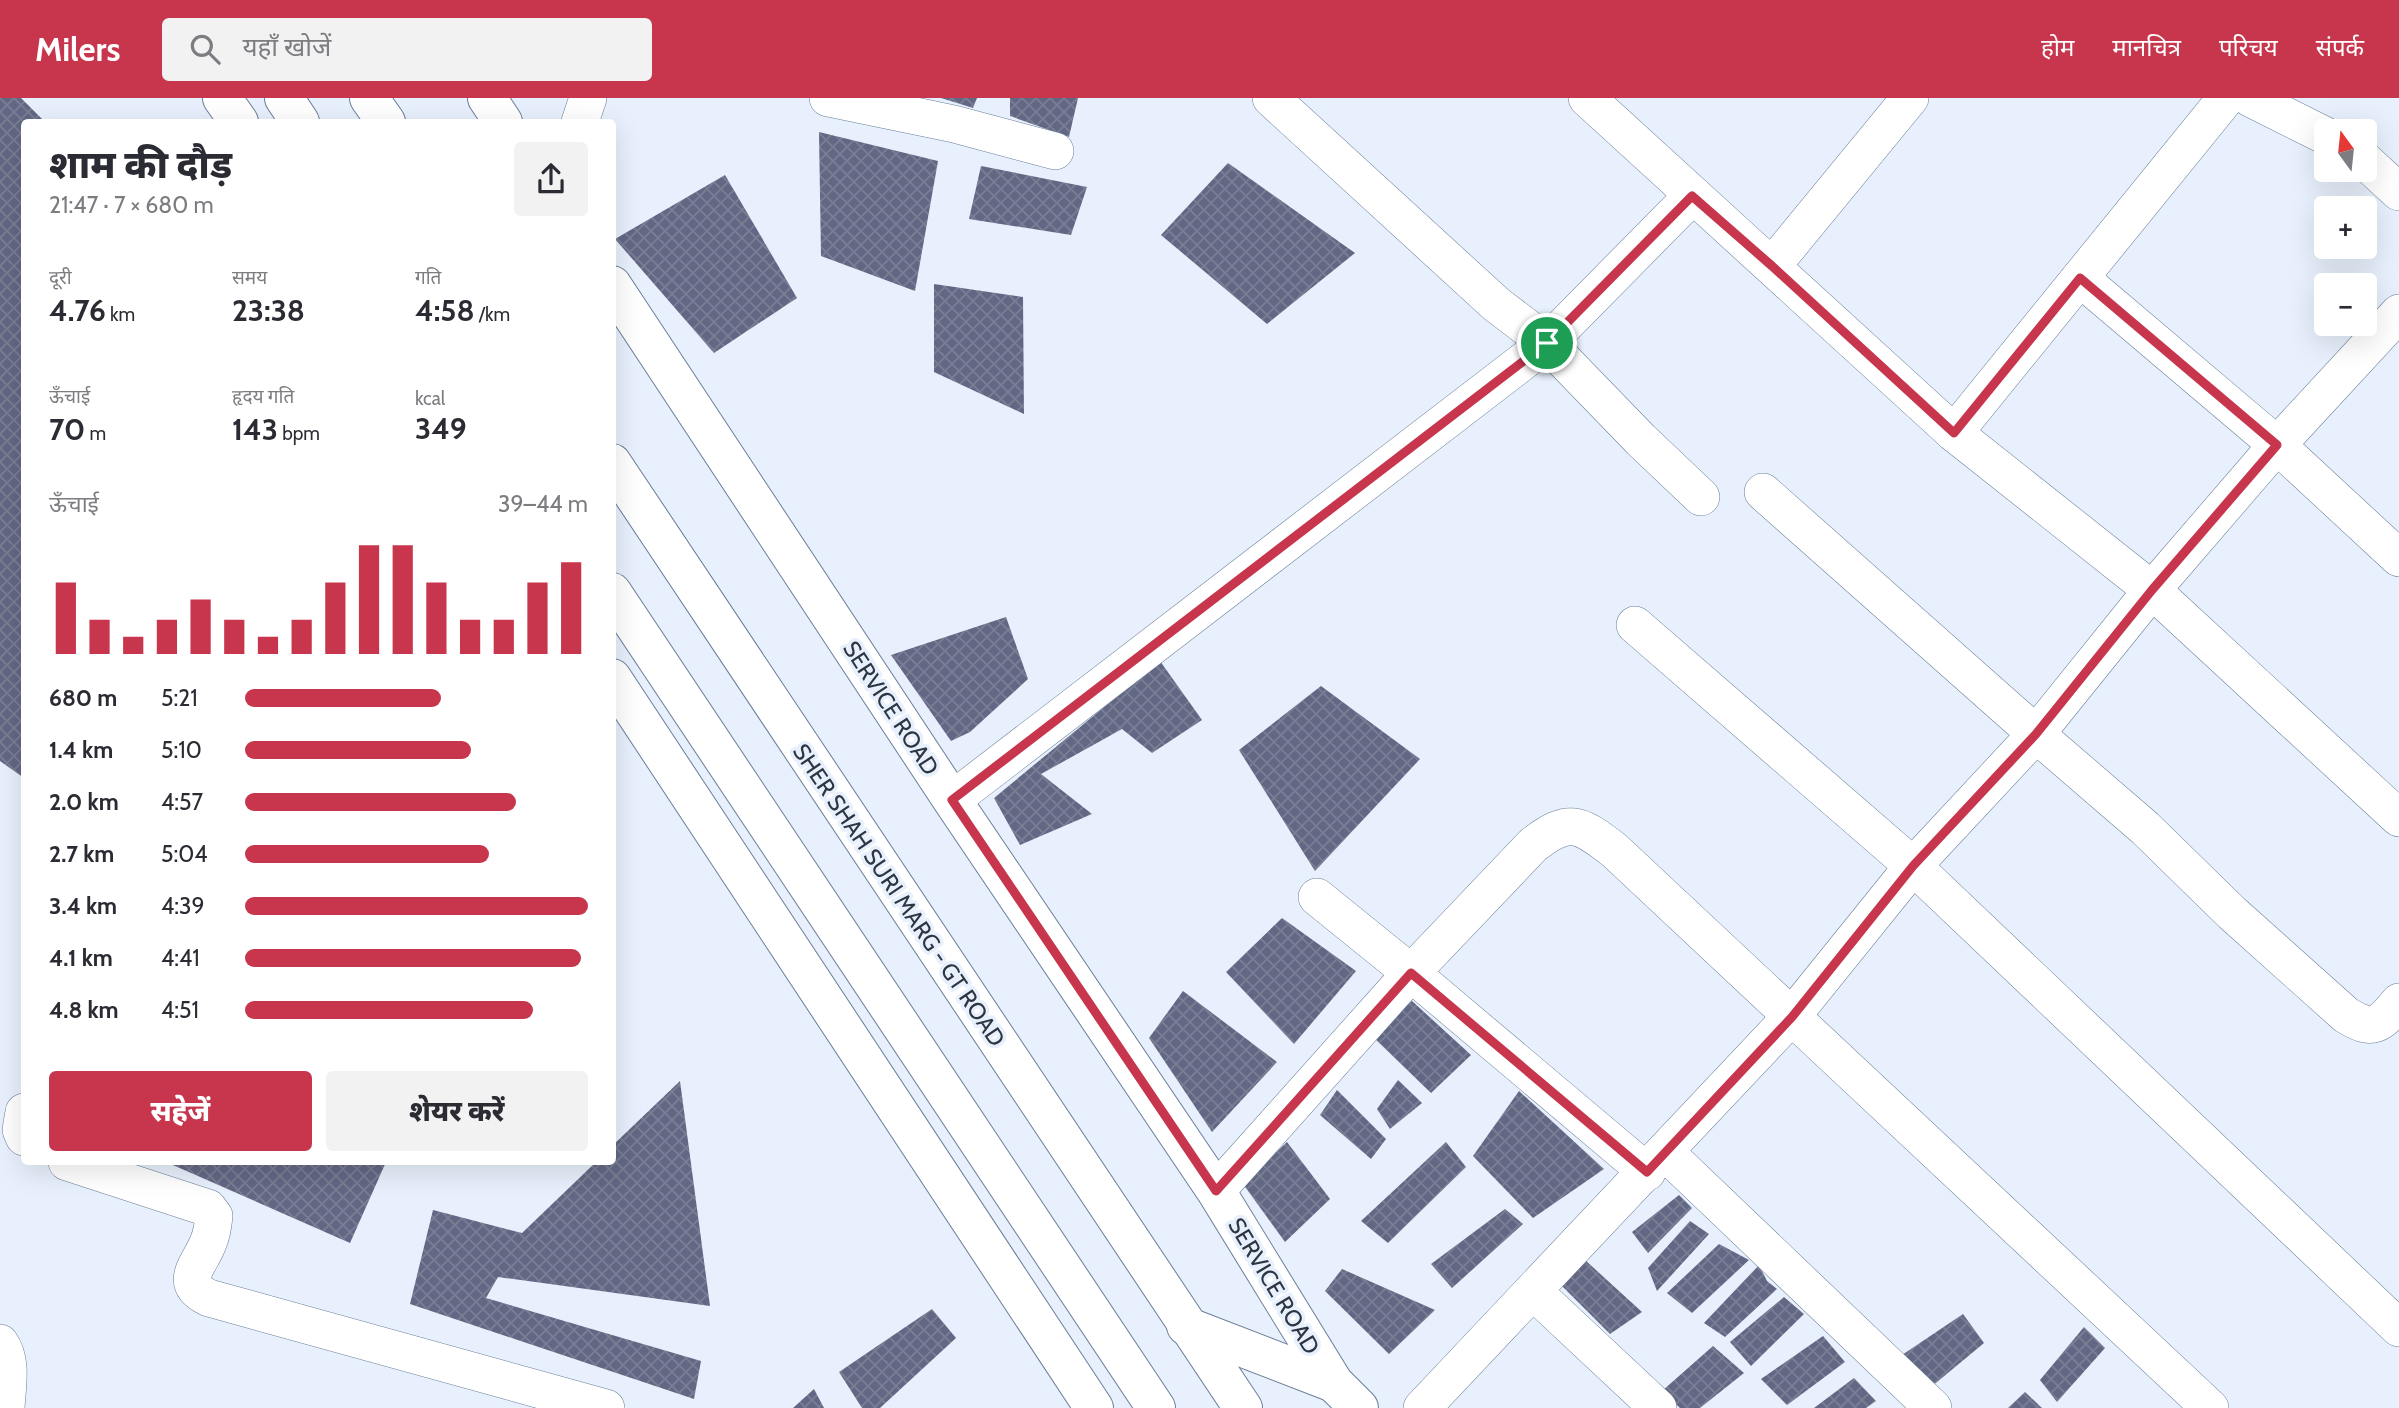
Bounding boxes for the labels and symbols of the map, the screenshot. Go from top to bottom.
north arrow [2314,119,2376,182]
pin [1517,313,1577,373]
street label: SERVICE ROAD [837,636,945,780]
street label: SHER SHAH SURI MARG - GT ROAD [787,738,1011,1052]
street label: SERVICE ROAD [1222,1213,1326,1359]

